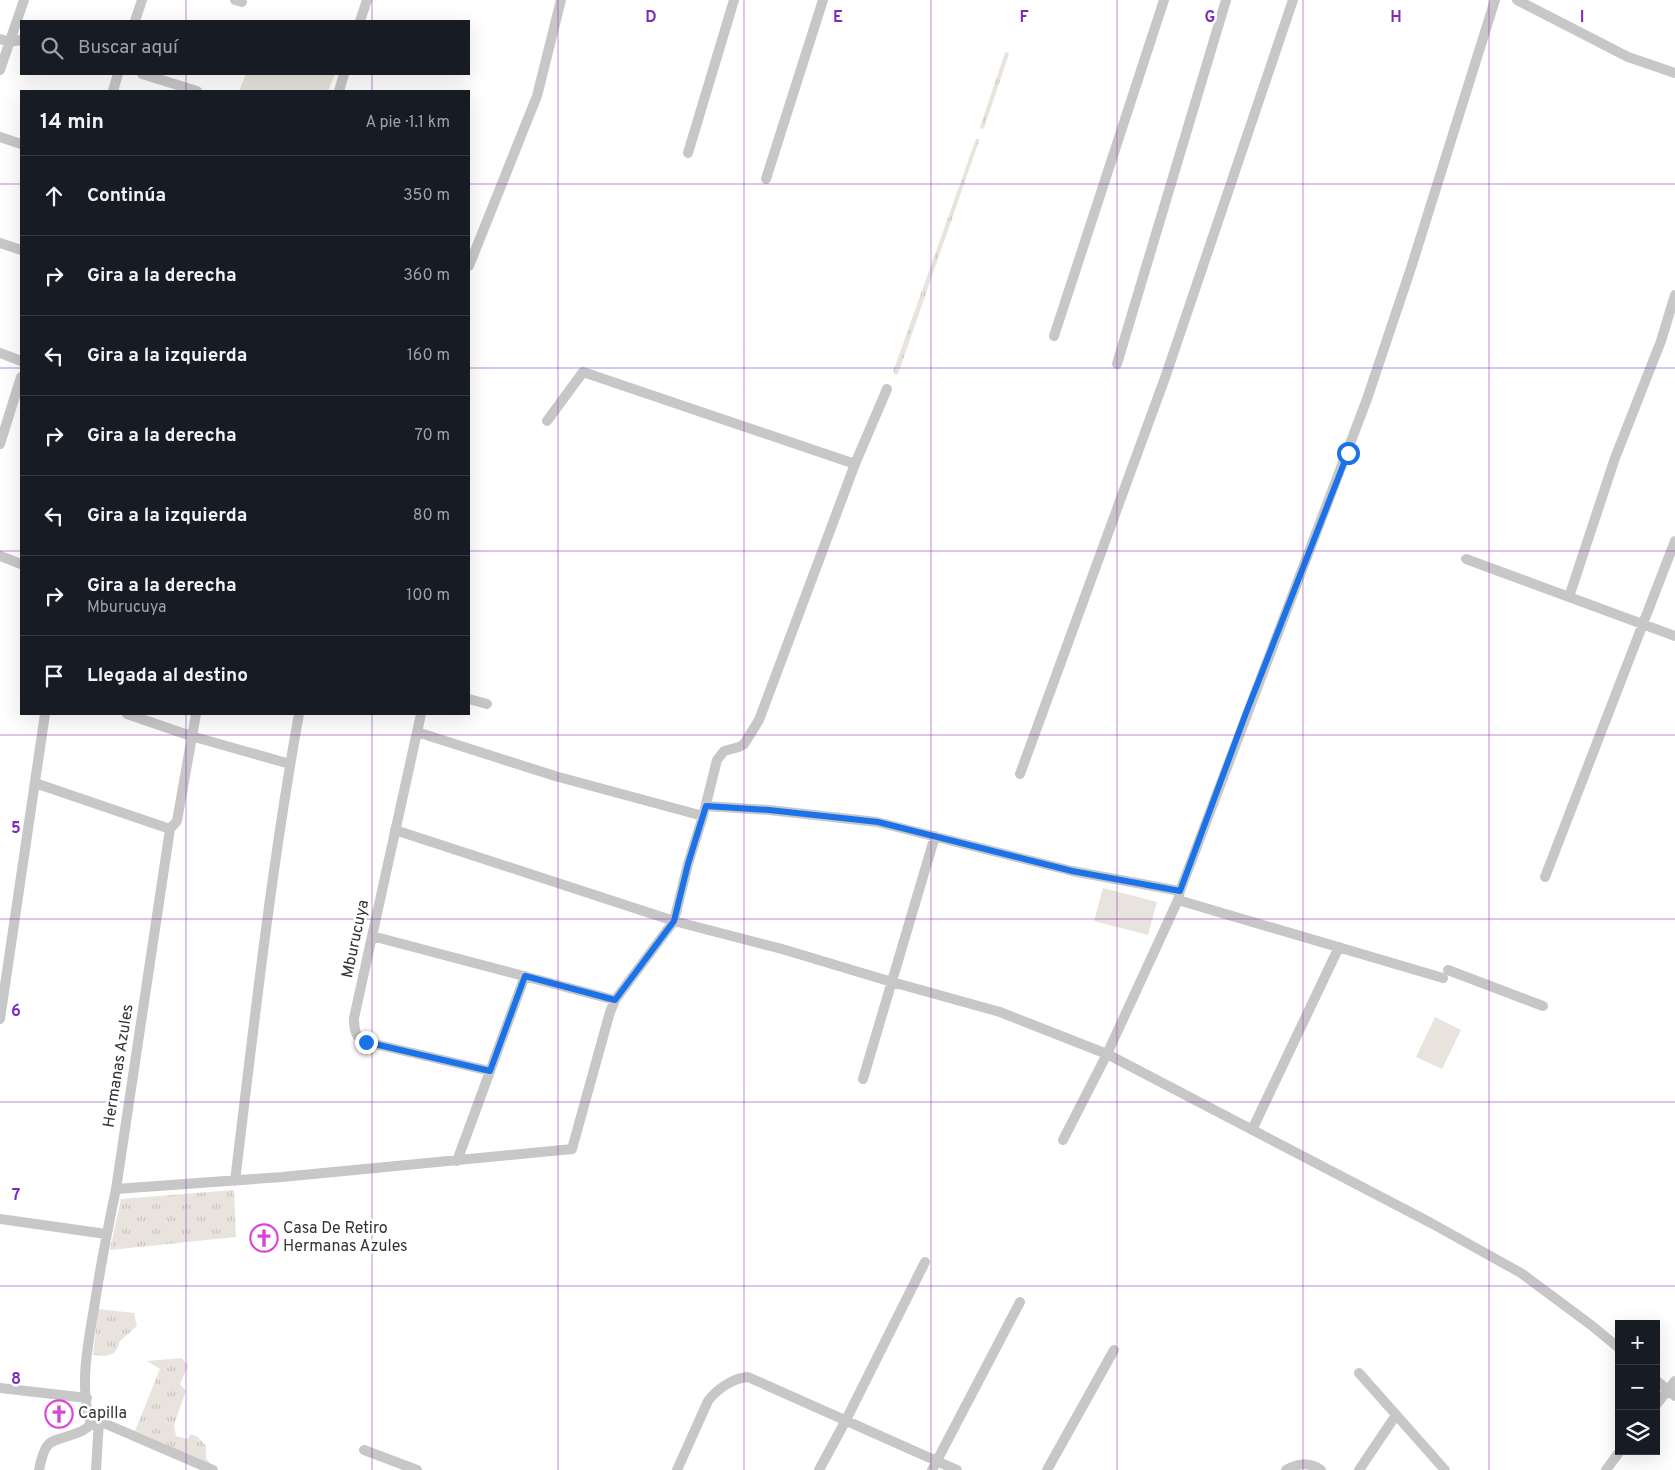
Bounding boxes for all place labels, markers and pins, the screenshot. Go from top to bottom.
place label: Casa De Retiro Hermanas Azules [283,1219,408,1257]
church icon: Casa De Retiro Hermanas Azules [249,1223,279,1253]
church icon: Capilla [44,1399,74,1429]
place label: Capilla [78,1404,127,1424]

